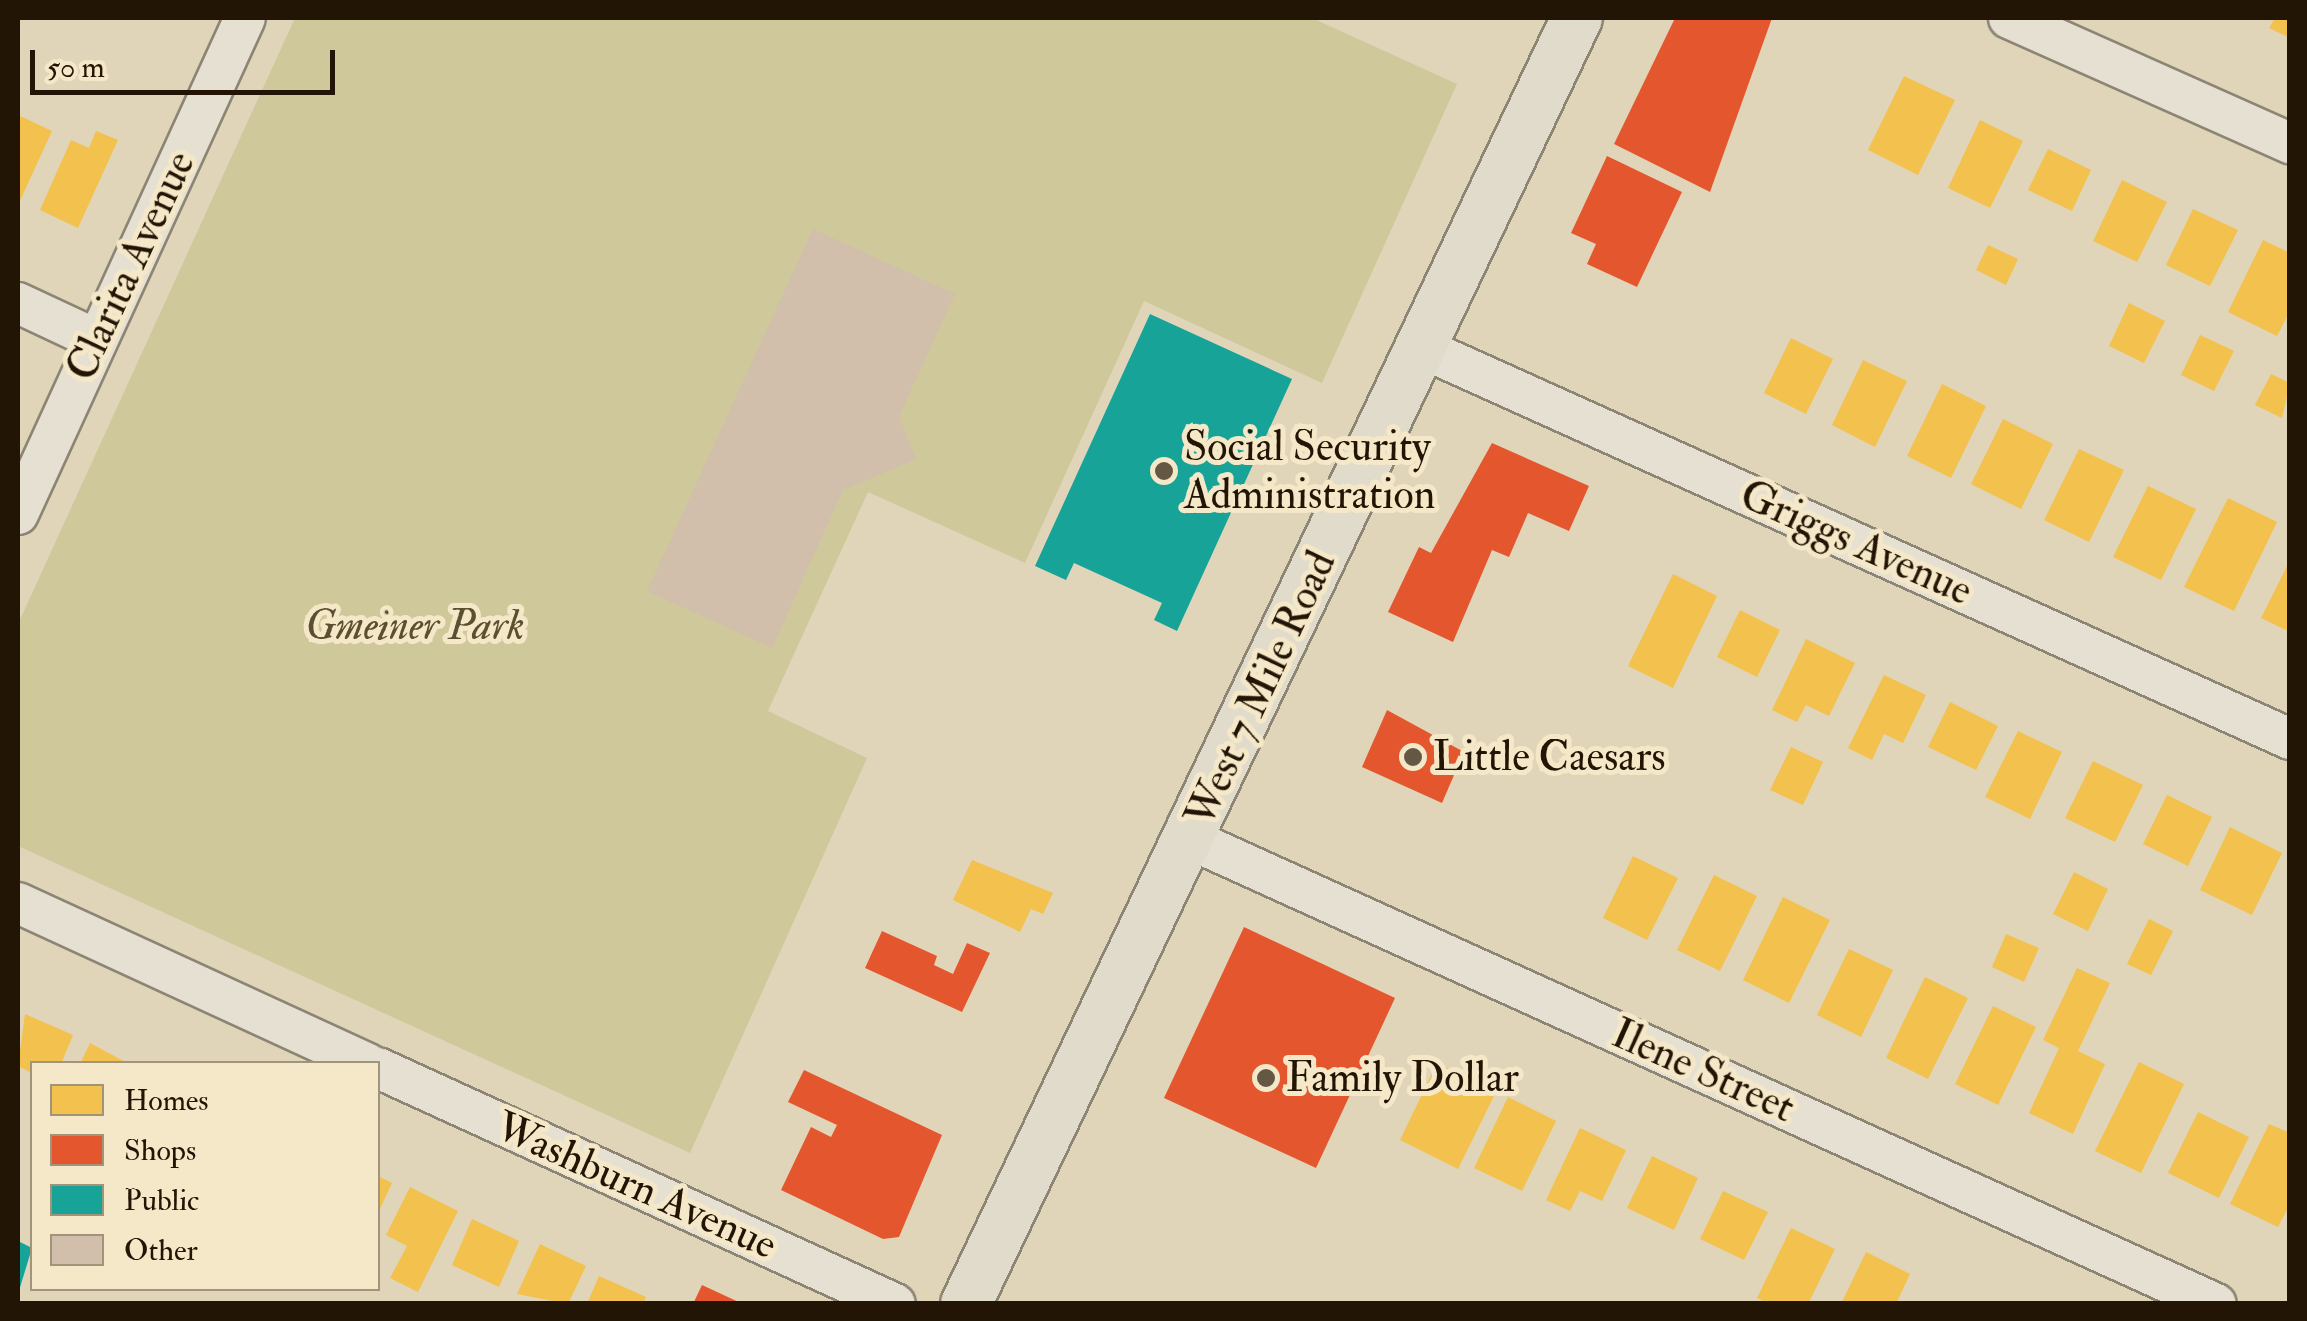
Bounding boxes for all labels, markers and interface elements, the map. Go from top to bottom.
scale bar [35,30,340,92]
text: 50 m [47,49,105,86]
street label: Clarita Avenue [56,144,206,388]
place label: Social Security Administration [1184,422,1435,520]
marker: Social Security Administration [1153,460,1175,482]
street label: Griggs Avenue [1732,469,1980,617]
street label: West 7 Mile Road [1175,543,1347,835]
park label: Gmeiner Park [305,601,525,651]
place label: Little Caesars [1433,732,1666,782]
marker: Little Caesars [1402,746,1424,768]
street label: Ilene Street [1604,1008,1802,1134]
place label: Family Dollar [1286,1053,1519,1103]
legend [30,1061,380,1291]
marker: Family Dollar [1255,1067,1277,1089]
text: Homes [124,1082,209,1119]
street label: Washburn Avenue [488,1101,784,1271]
text: Shops [124,1132,196,1169]
text: Public [124,1182,199,1219]
text: Other [124,1232,198,1269]

